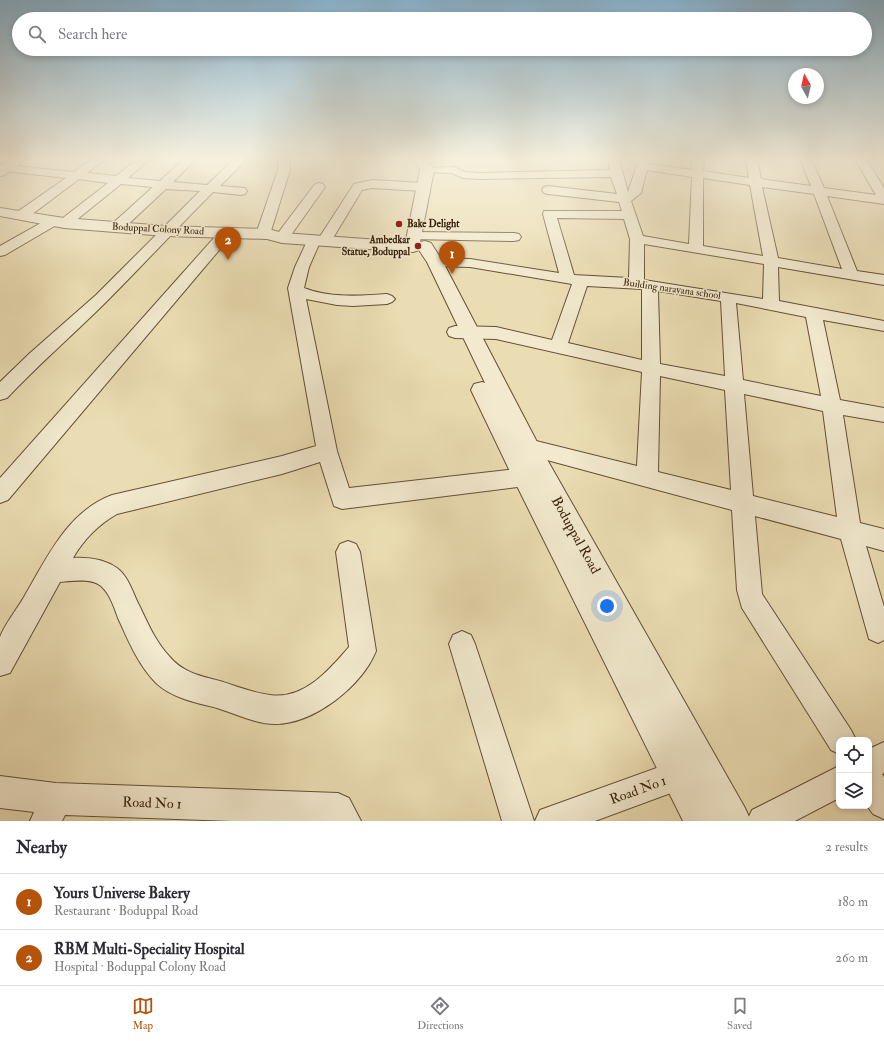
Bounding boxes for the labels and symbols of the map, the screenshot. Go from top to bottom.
north arrow [788,68,824,104]
place label: Bake Delight [407,218,460,231]
marker: Bake Delight [394,219,404,229]
street label: Boduppal Colony Road [112,221,204,238]
pin: 2 [215,227,241,260]
place label: Ambedkar Statue, Boduppal [342,234,410,259]
marker: Ambedkar Statue, Boduppal [413,241,423,251]
pin: 1 [439,241,465,274]
street label: Building narayana school [622,276,722,303]
street label: Boduppal Road [547,493,604,577]
your location [597,596,617,616]
street label: Road No 1 [607,772,669,808]
street label: Road No 1 [122,793,182,813]

